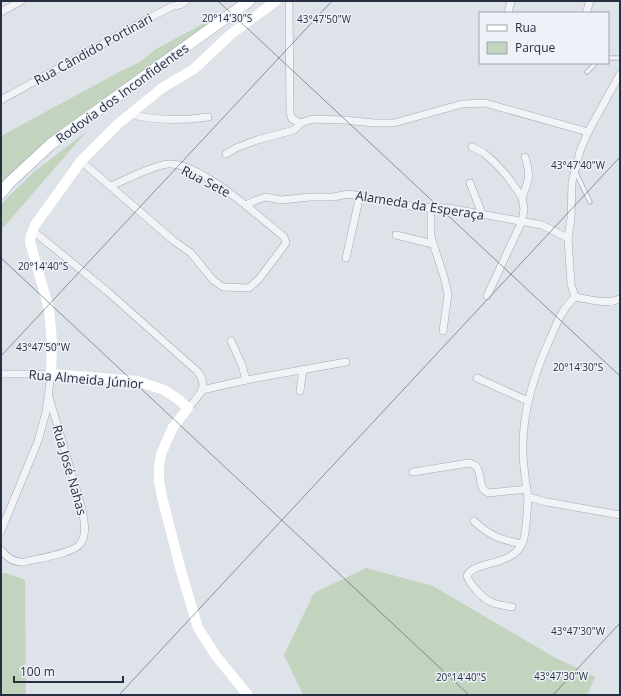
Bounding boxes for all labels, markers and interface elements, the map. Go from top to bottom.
street label: Rua Cândido Portinari [30,9,156,89]
text: 20°14'30"S [202,11,252,25]
text: 43°47'50"W [297,12,352,26]
legend [479,12,609,64]
text: Rua [515,19,536,36]
street label: Rodovia dos Inconfidentes [52,39,192,147]
text: Parque [515,39,555,56]
text: 43°47'40"W [551,158,606,172]
street label: Rua Sete [178,161,234,201]
street label: Alameda da Esperaça [354,186,486,224]
text: 20°14'40"S [18,259,68,273]
text: 43°47'50"W [16,340,71,354]
text: 20°14'30"S [553,360,603,374]
street label: Rua Almeida Júnior [28,365,145,393]
street label: Rua José Nahas [49,423,91,517]
text: 43°47'30"W [551,624,606,638]
scale bar [14,658,123,684]
text: 100 m [20,663,55,680]
text: 43°47'30"W [534,669,589,683]
text: 20°14'40"S [436,670,486,684]

